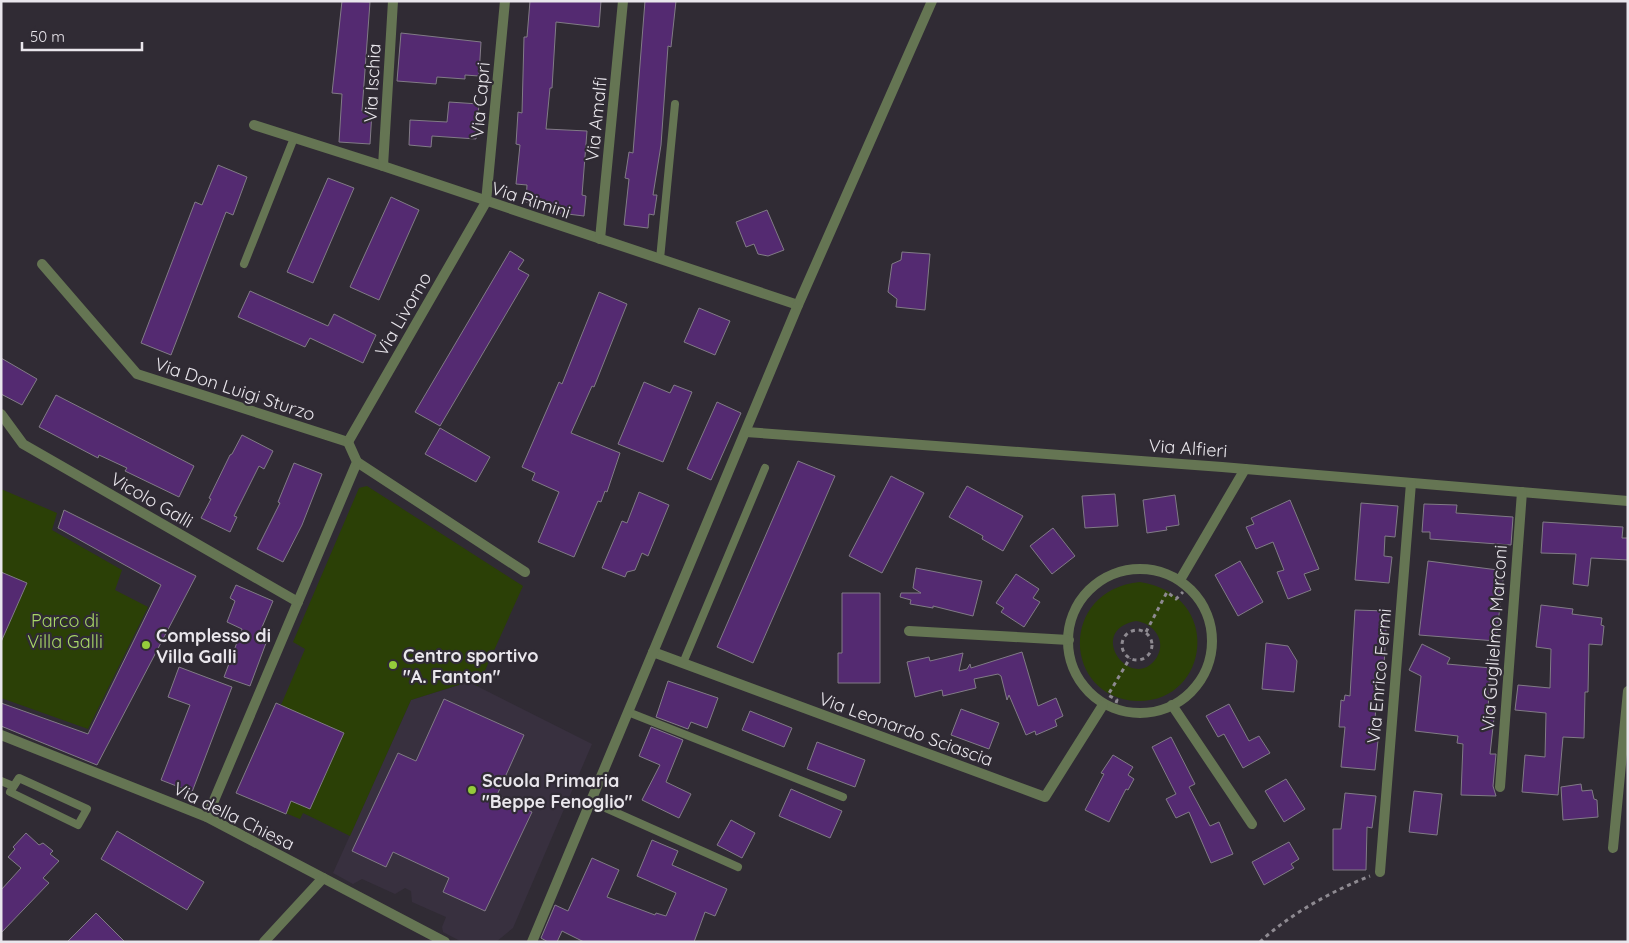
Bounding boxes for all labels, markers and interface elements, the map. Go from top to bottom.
scale bar [22,20,142,52]
text: 50 m [30,27,65,46]
street label: Via Ischia [358,43,386,123]
street label: Via Capri [465,61,495,139]
street label: Via Amalfi [580,75,612,163]
street label: Via Rimini [488,176,574,224]
street label: Via Livorno [370,268,436,360]
street label: Via Don Luigi Sturzo [152,352,318,426]
street label: Via Alfieri [1148,434,1228,462]
street label: Vicolo Galli [107,467,197,533]
street label: Via Guglielmo Marconi [1476,544,1512,732]
street label: Via Enrico Fermi [1362,608,1396,744]
park label: Parco di Villa Galli [27,609,103,653]
place label: Complesso di Villa Galli [156,624,271,668]
marker: Complesso di Villa Galli [140,639,152,651]
place label: Centro sportivo "A. Fanton" [403,644,539,688]
marker: Centro sportivo "A. Fanton" [387,659,399,671]
street label: Via Leonardo Sciascia [816,687,996,771]
place label: Scuola Primaria "Beppe Fenoglio" [482,769,633,813]
street label: Via della Chiesa [169,777,299,855]
marker: Scuola Primaria "Beppe Fenoglio" [466,784,478,796]

